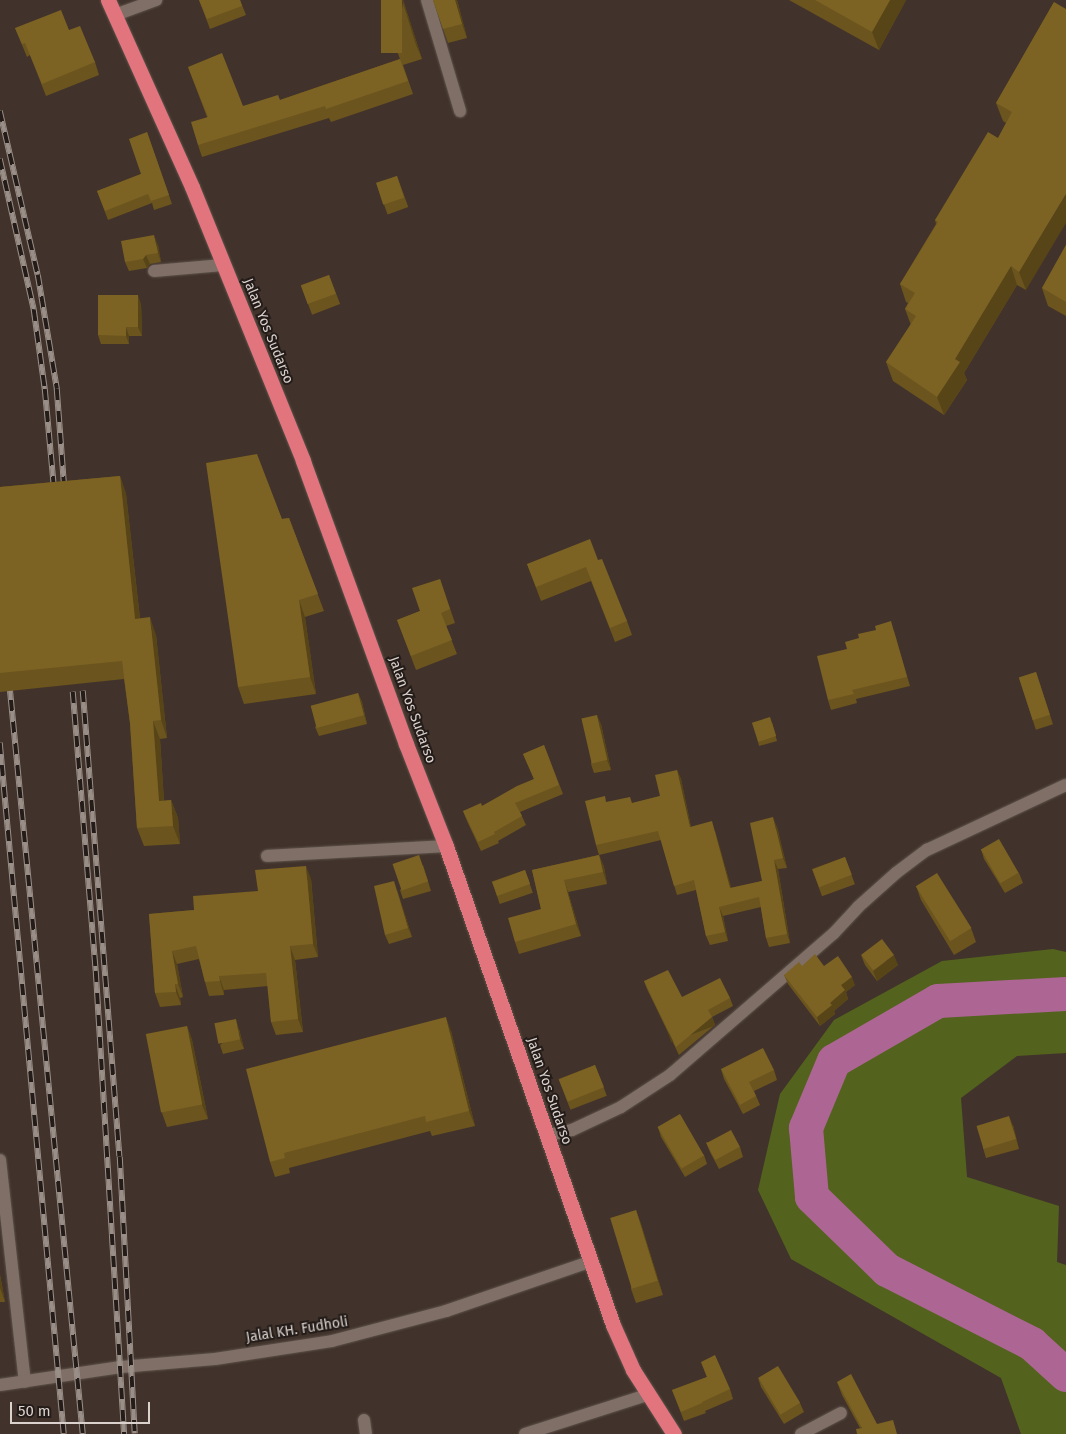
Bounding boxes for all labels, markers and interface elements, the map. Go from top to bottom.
street label: Jalan Yos Sudarso [239,276,297,386]
street label: Jalan Yos Sudarso [385,654,439,766]
street label: Jalan Yos Sudarso [523,1035,575,1147]
street label: Jalal KH. Fudholi [245,1314,349,1346]
scale bar [12,1392,152,1424]
text: 50 m [18,1402,51,1420]

